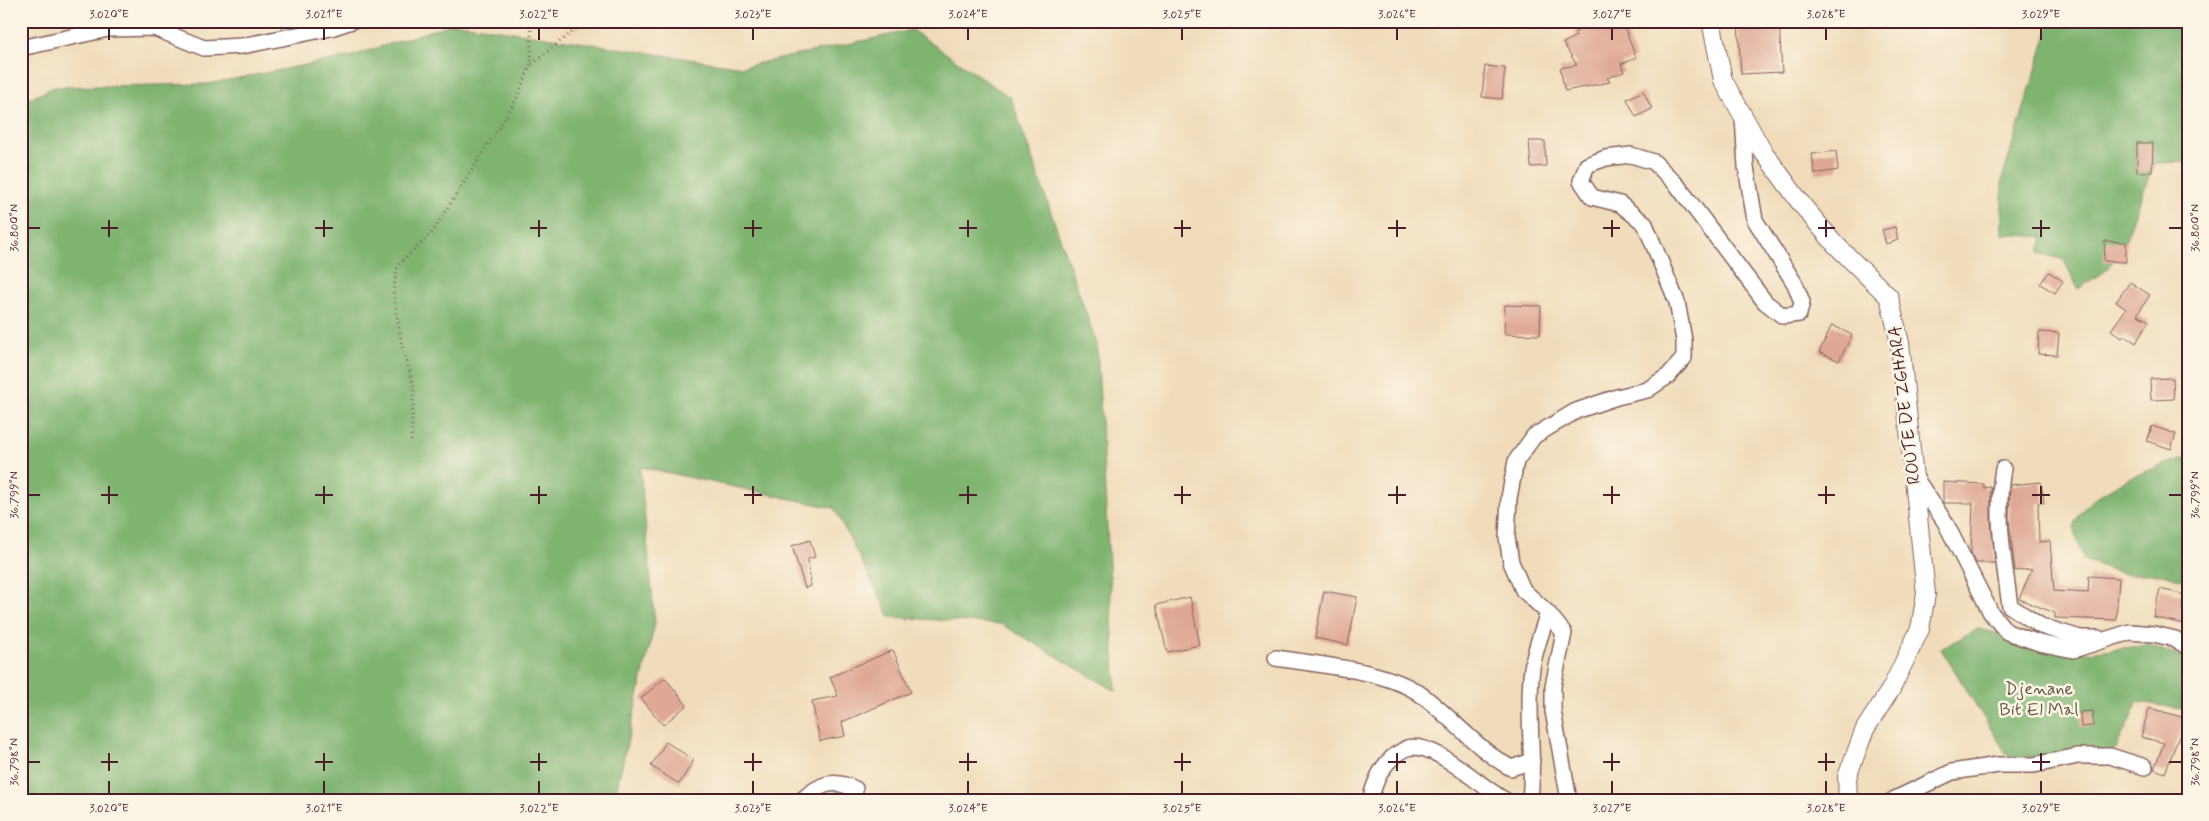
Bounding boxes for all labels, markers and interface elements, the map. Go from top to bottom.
text: 3.020°E [89,7,129,23]
text: 3.021°E [305,7,343,23]
text: 3.022°E [519,7,559,23]
text: 3.023°E [734,7,772,23]
text: 3.024°E [948,7,988,23]
text: 3.025°E [1162,7,1202,23]
text: 3.026°E [1378,7,1416,23]
text: 3.027°E [1592,7,1632,23]
text: 3.028°E [1807,7,1845,23]
text: 3.029°E [2022,7,2060,23]
text: 36.800°N [7,204,23,252]
text: 36.800°N [2188,204,2204,252]
street label: ROUTE DE ZGHARA [1883,324,1927,486]
text: 36.799°N [7,471,23,519]
text: 36.799°N [2188,471,2204,519]
park label: Djenane Bit El Mal [1999,677,2079,722]
text: 36.798°N [7,738,23,786]
text: 36.798°N [2188,738,2204,786]
text: 3.020°E [89,801,129,817]
text: 3.021°E [305,801,343,817]
text: 3.022°E [519,801,559,817]
text: 3.023°E [734,801,772,817]
text: 3.024°E [948,801,988,817]
text: 3.025°E [1162,801,1202,817]
text: 3.026°E [1378,801,1416,817]
text: 3.027°E [1592,801,1632,817]
text: 3.028°E [1807,801,1845,817]
text: 3.029°E [2022,801,2060,817]

